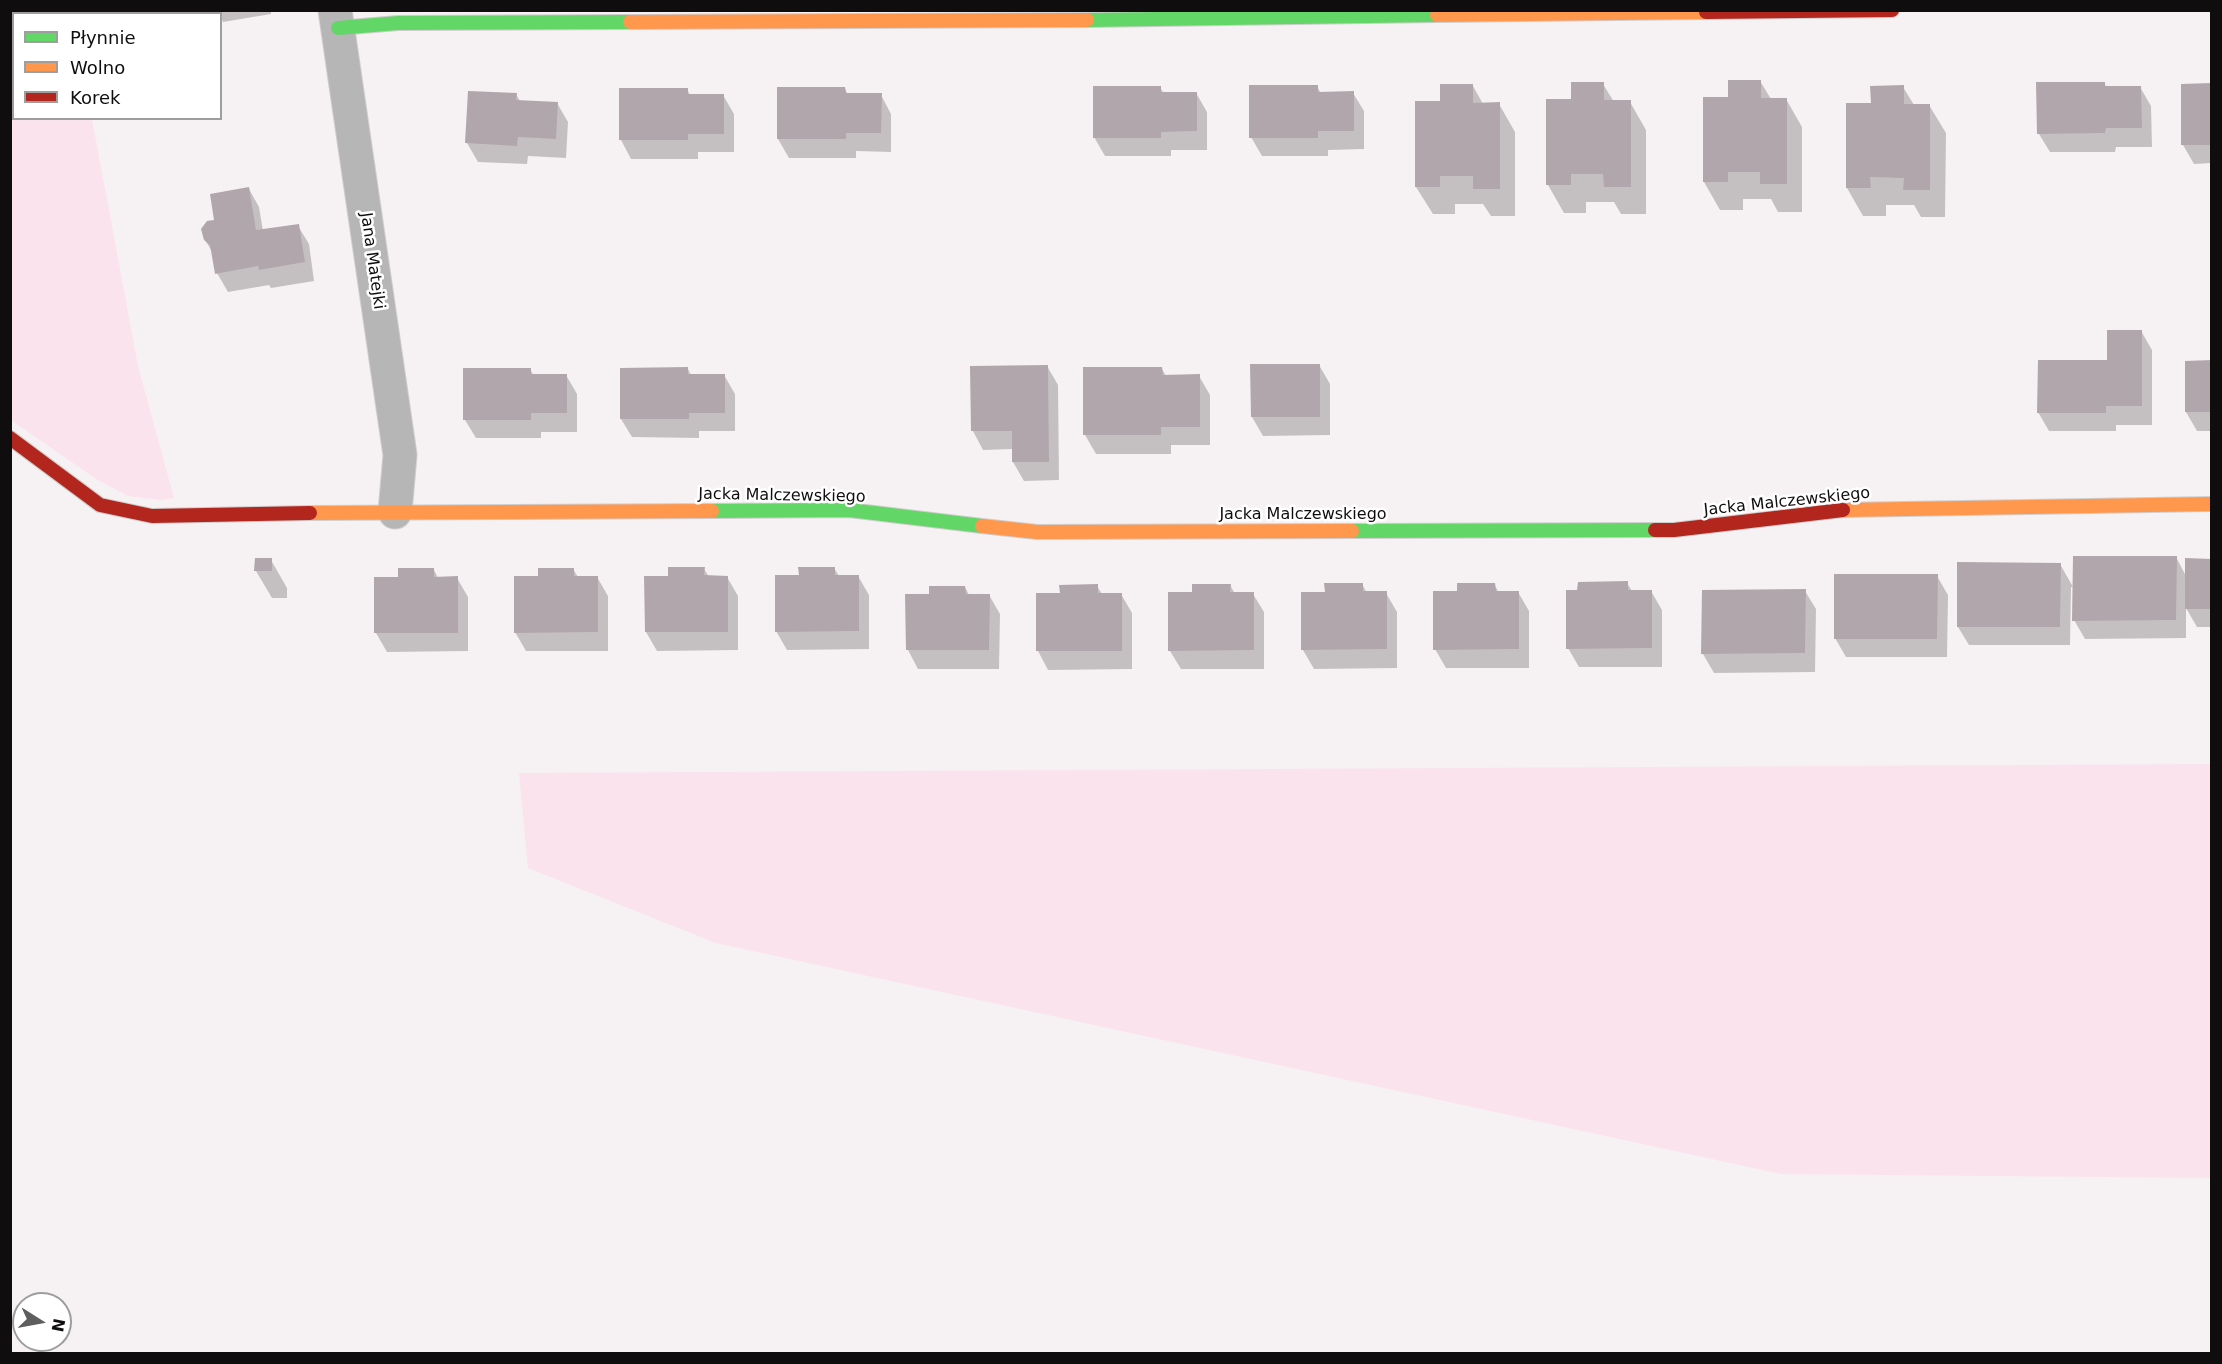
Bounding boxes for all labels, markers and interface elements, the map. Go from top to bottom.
legend [12,12,222,120]
text: Płynnie [70,27,136,48]
text: Wolno [70,57,125,78]
text: Korek [70,87,120,108]
street label: Jana Matejki [356,211,388,311]
street label: Jacka Malczewskiego [1703,484,1871,520]
street label: Jacka Malczewskiego [698,485,866,507]
street label: Jacka Malczewskiego [1219,505,1387,525]
north arrow [12,1292,72,1352]
text: N [48,1317,69,1334]

